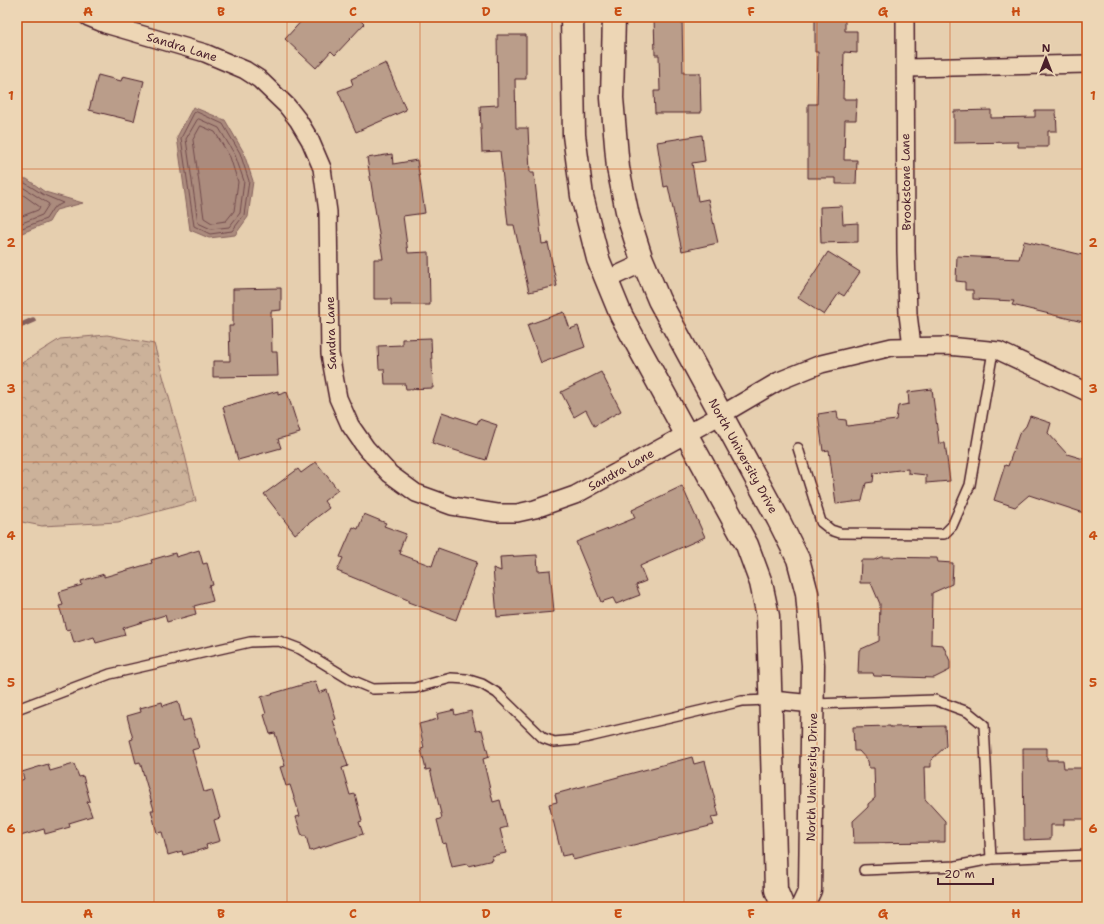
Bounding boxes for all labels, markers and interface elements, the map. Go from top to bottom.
text: A [83,3,93,20]
text: B [217,3,225,20]
text: C [349,3,357,20]
text: D [481,3,491,20]
text: E [614,3,623,20]
text: F [747,3,755,20]
text: G [878,3,889,20]
text: H [1011,3,1021,20]
street label: Sandra Lane [145,29,220,65]
north arrow [1026,38,1066,78]
text: N [1042,41,1051,56]
text: 1 [8,87,14,104]
text: 1 [1090,87,1096,104]
street label: Brookstone Lane [897,133,915,231]
text: 2 [6,234,16,251]
text: 2 [1088,234,1098,251]
street label: Sandra Lane [322,296,340,370]
text: 3 [6,380,16,397]
text: 3 [1088,380,1098,397]
street label: North University Drive [705,396,781,516]
street label: Sandra Lane [585,445,657,495]
text: 4 [6,527,16,544]
text: 4 [1088,527,1098,544]
text: 5 [7,674,15,691]
text: 5 [1089,674,1097,691]
street label: North University Drive [803,712,821,842]
text: 6 [6,820,16,837]
text: 6 [1088,820,1098,837]
scale bar [938,860,993,886]
text: 20 m [944,866,975,882]
text: A [83,905,93,922]
text: B [217,905,225,922]
text: C [349,905,357,922]
text: D [481,905,491,922]
text: E [614,905,623,922]
text: F [747,905,755,922]
text: G [878,905,889,922]
text: H [1011,905,1021,922]

